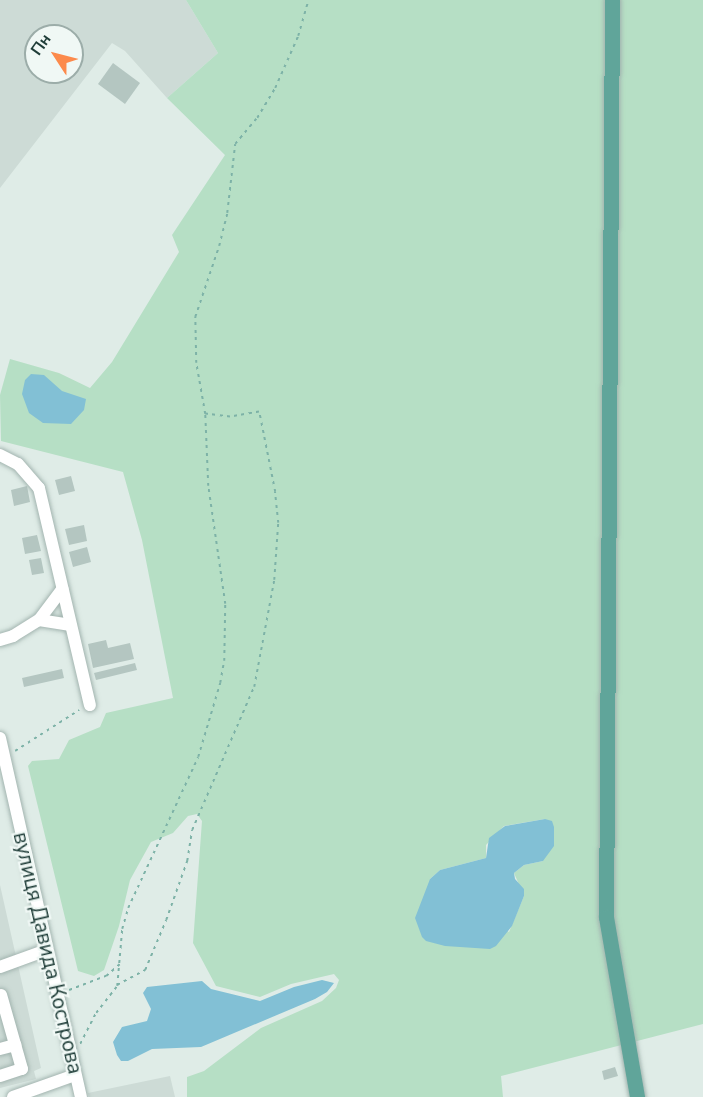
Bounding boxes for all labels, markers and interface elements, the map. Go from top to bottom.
north arrow [24,24,84,84]
text: Пн [26,29,56,60]
street label: вулиця Давида Кострова [8,830,88,1076]

